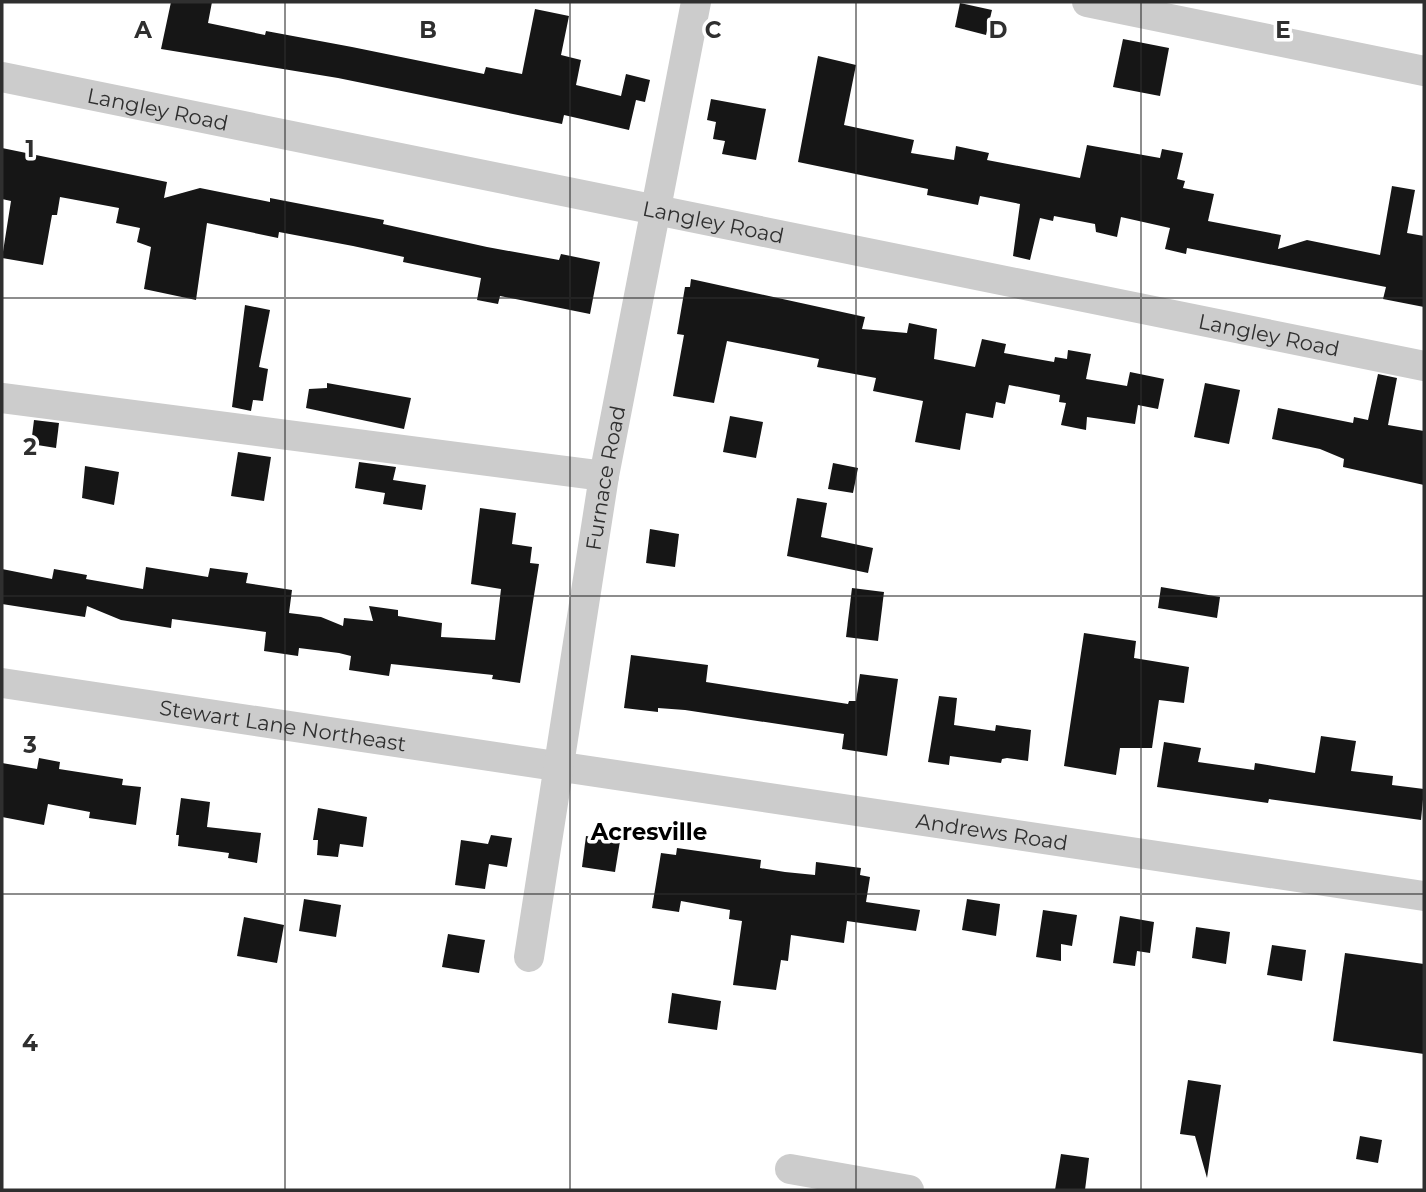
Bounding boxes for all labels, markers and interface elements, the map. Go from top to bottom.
text: A [133,16,152,44]
text: B [419,16,437,44]
text: C [705,16,722,44]
text: D [989,16,1008,44]
text: E [1275,16,1291,44]
street label: Langley Road [85,82,231,135]
text: 1 [25,135,35,163]
street label: Langley Road [641,195,786,248]
street label: Langley Road [1196,308,1342,361]
street label: Furnace Road [580,403,630,552]
text: 2 [23,433,37,461]
street label: Stewart Lane Northeast [158,694,408,756]
text: 3 [22,731,37,759]
street label: Andrews Road [914,808,1070,855]
district label: Acresville [590,818,707,846]
text: 4 [22,1029,38,1057]

